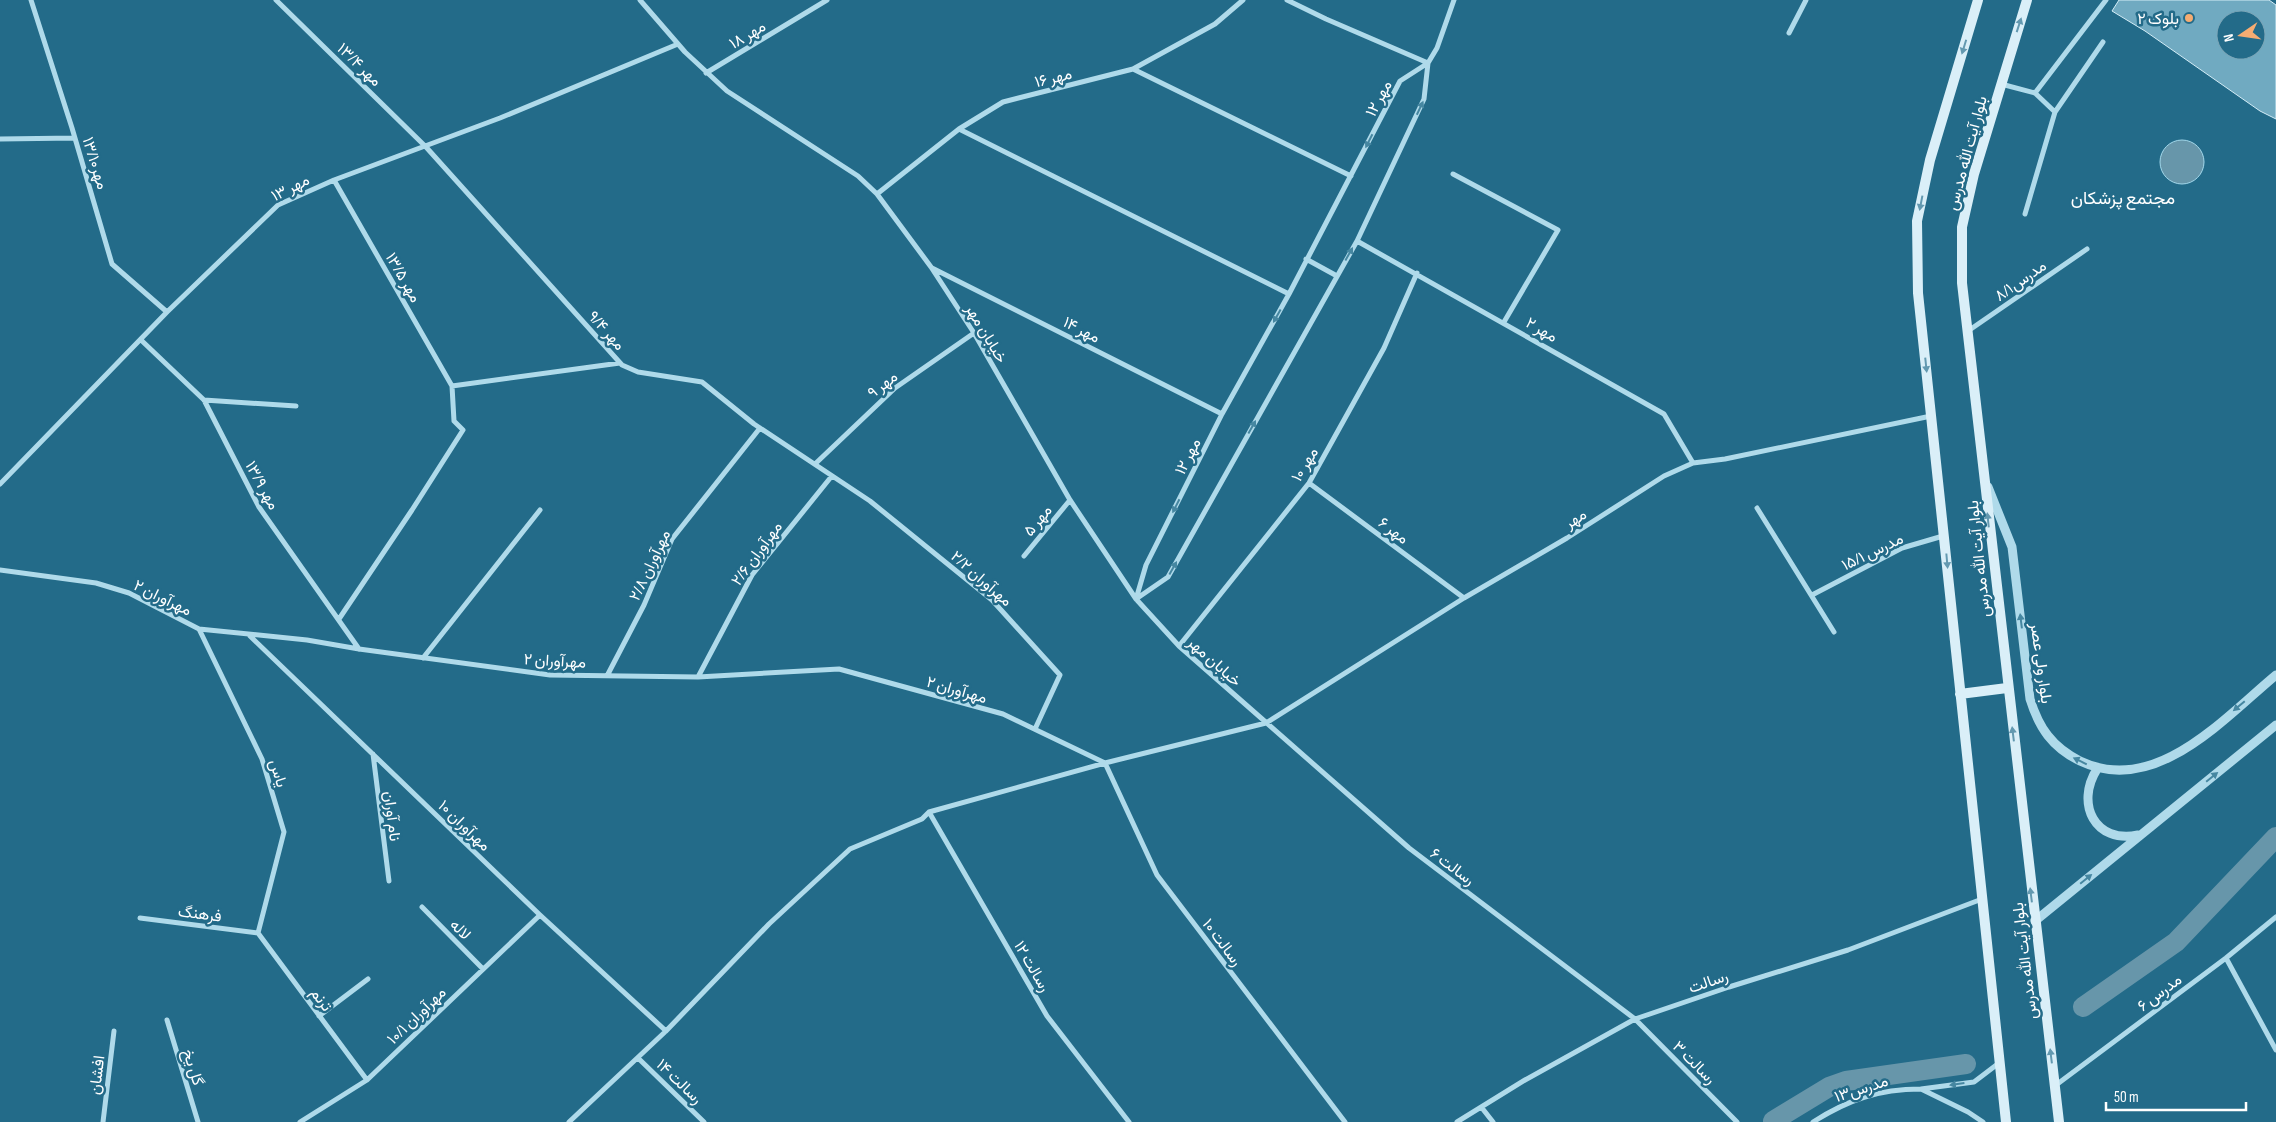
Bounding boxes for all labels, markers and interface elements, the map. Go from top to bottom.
place label: بلوک ۲ [2137,10,2179,29]
north arrow [2216,10,2266,60]
marker: بلوک ۲ [2183,12,2195,24]
street label: مهر ۱۸ [726,17,770,54]
one-way arrow [2016,17,2024,32]
text: N [2220,32,2238,43]
street label: مهر ۱۳/۴ [333,39,385,91]
one-way arrow [1959,39,1967,54]
street label: مهر ۱۶ [1033,65,1074,92]
street label: مهر ۱۲ [1362,77,1397,120]
street label: بلوار آیت الله مدرس [1942,94,1992,213]
one-way arrow [1416,101,1424,115]
one-way arrow [1365,134,1373,148]
street label: مهر۱۳/۱۰ [78,135,112,192]
street label: مهر ۱۳ [268,171,313,206]
district label: مجتمع پزشکان [2071,188,2175,210]
one-way arrow [1917,196,1925,211]
one-way arrow [1345,247,1353,262]
street label: مهر ۱۳/۵ [381,249,425,306]
street label: مدرس۸/۱ [1991,257,2050,306]
street label: خیابان مهر [960,300,1011,367]
street label: مهر ۹/۴ [583,307,629,355]
one-way arrow [1272,309,1281,322]
street label: مهر ۱۴ [1060,313,1103,348]
street label: مهر ۲ [1522,314,1561,347]
one-way arrow [1922,357,1930,373]
street label: مهر ۹ [864,368,902,403]
one-way arrow [1248,420,1257,433]
street label: مهر ۱۲ [1171,435,1205,478]
street label: مهر ۱۰ [1288,444,1323,485]
street label: مهر ۱۳/۹ [241,458,283,513]
one-way arrow [1172,498,1180,513]
street label: بلوار آیت الله مدرس [1963,499,1995,618]
street label: مهر ۵ [1020,501,1056,540]
street label: مهر [1560,505,1591,534]
one-way arrow [1984,512,1992,528]
street label: مهر ۶ [1374,514,1412,549]
street label: مهرآوران ۲/۶ [728,518,787,590]
street label: مهرآوران ۲/۸ [626,527,675,604]
street label: مدرس ۱۵/۱ [1839,529,1907,575]
street label: مهرآوران ۲/۲ [946,547,1016,611]
one-way arrow [1943,554,1951,570]
one-way arrow [1169,561,1177,576]
street label: مهرآوران ۲ [130,576,194,621]
one-way arrow [2017,612,2025,628]
street label: بلوار ولی عصر [2025,620,2056,705]
street label: خیابان مهر [1182,632,1245,691]
street label: مهرآوران ۲ [523,650,587,673]
street label: مهرآوران ۲ [924,673,989,708]
one-way arrow [2232,700,2245,711]
one-way arrow [2008,725,2016,741]
street label: یاس [264,757,291,790]
one-way arrow [2073,757,2088,765]
one-way arrow [2205,771,2218,782]
street label: نام آوران [379,790,404,842]
street label: مهرآوران ۱۰ [434,797,494,856]
street label: رسالت ۶ [1426,844,1478,890]
one-way arrow [2079,874,2092,885]
one-way arrow [2027,887,2035,903]
street label: بلوار آیت الله مدرس [2008,901,2042,1020]
street label: فرهنگ [177,902,223,927]
street label: رسالت ۱۰ [1198,915,1246,970]
street label: لاله [445,916,474,945]
street label: رسالت ۱۲ [1009,938,1054,996]
street label: رسالت [1686,967,1731,998]
street label: مدرس ۶ [2134,970,2186,1016]
street label: مهرآوران ۱۰/۱ [384,983,450,1049]
street label: ترنم [306,984,336,1016]
street label: رسالت ۳ [1668,1037,1720,1089]
street label: گل یخ [177,1047,207,1088]
one-way arrow [2047,1048,2055,1064]
street label: افشان [86,1054,109,1096]
street label: رسالت ۱۴ [652,1056,706,1109]
street label: مدرس۱۳ [1832,1072,1891,1107]
one-way arrow [1949,1080,1965,1088]
scale bar [2106,1080,2246,1112]
text: 50 m [2114,1088,2139,1107]

